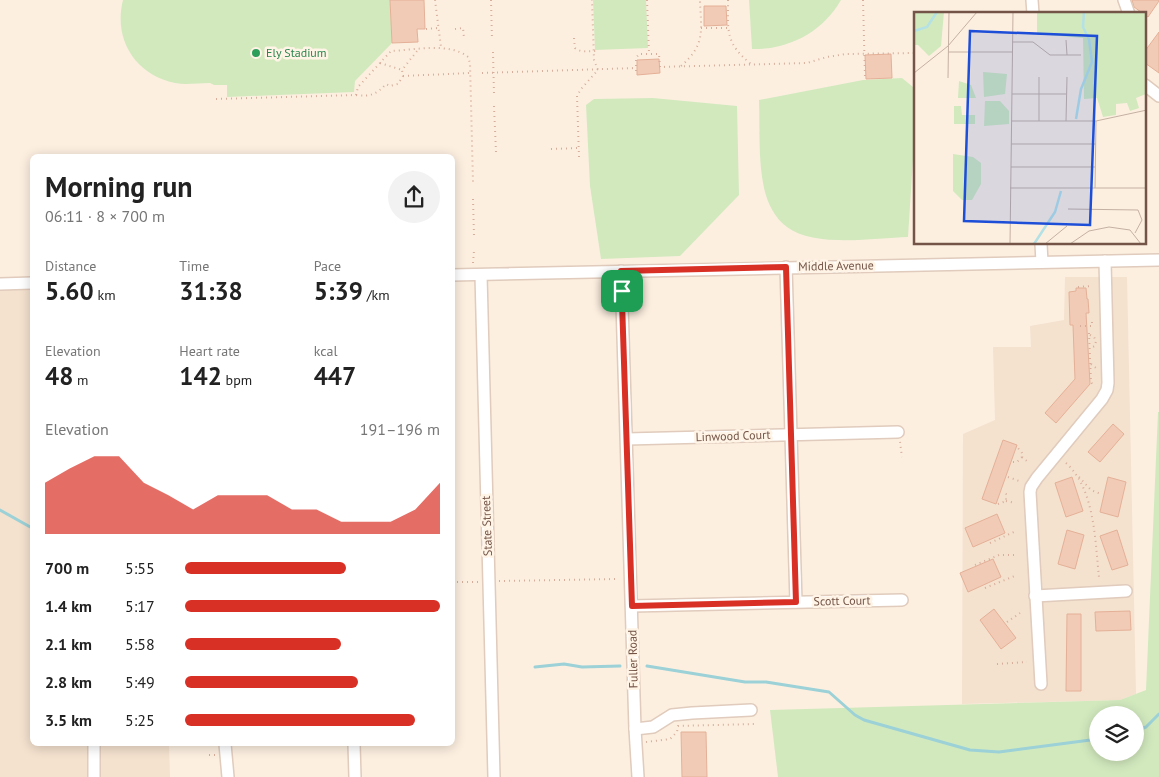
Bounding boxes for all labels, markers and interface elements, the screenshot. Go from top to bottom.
inset map [914,12,1146,245]
place label: Ely Stadium [266,45,327,60]
marker: Ely Stadium [250,47,262,59]
text: Morning run [45,168,193,205]
button: share [388,171,440,223]
text: 06:11 · 8 × 700 m [45,206,165,226]
text: Distance [45,257,96,275]
text: Time [179,257,209,275]
text: Pace [314,257,341,275]
street label: Middle Avenue [798,257,874,274]
pin [601,270,643,312]
text: 5.60 [45,275,94,307]
text: 31:38 [179,275,243,307]
text: 5:39 [314,275,363,307]
icon: arrive [608,277,636,305]
text: km [94,286,116,304]
text: /km [363,286,390,304]
text: Elevation [45,342,101,360]
text: Heart rate [179,342,240,360]
text: kcal [314,342,338,360]
text: 48 [45,360,73,392]
text: 142 [179,360,222,392]
text: 447 [314,360,356,392]
text: m [73,371,88,389]
text: bpm [222,371,252,389]
text: Elevation [45,419,109,439]
text: 191–196 m [360,419,440,439]
street label: Linwood Court [695,427,771,444]
street label: State Street [478,496,495,556]
text: 700 m [45,558,89,578]
text: 5:55 [125,558,155,578]
street label: Scott Court [813,593,871,608]
text: 1.4 km [45,596,92,616]
text: 5:17 [125,596,155,616]
street label: Fuller Road [624,630,641,688]
text: 2.1 km [45,634,92,654]
text: 5:58 [125,634,155,654]
text: 2.8 km [45,672,92,692]
text: 5:49 [125,672,155,692]
map controls [1089,706,1144,761]
button: layers [1089,706,1144,761]
text: 3.5 km [45,710,92,730]
text: 5:25 [125,710,155,730]

